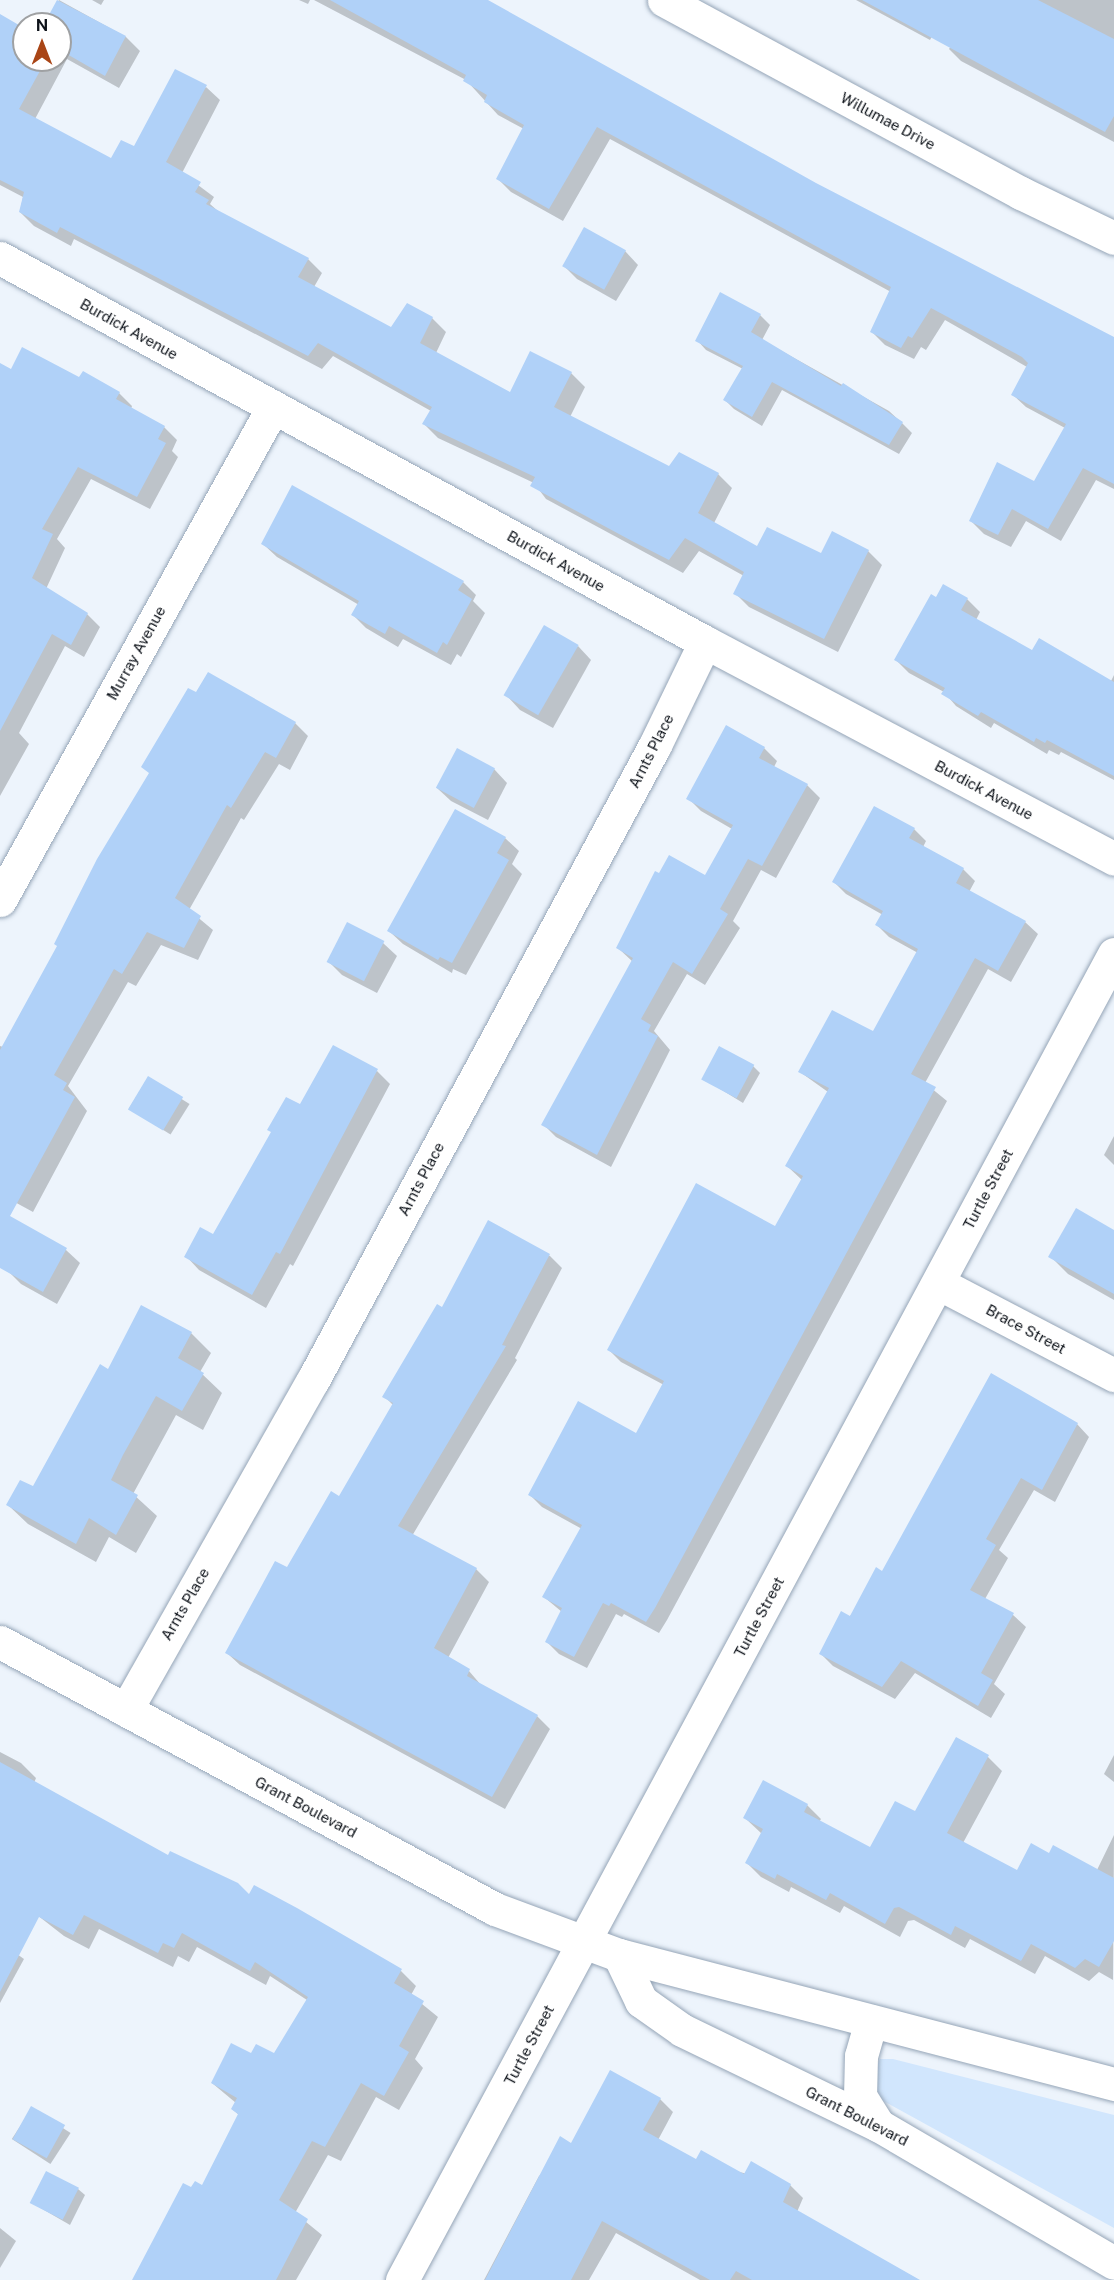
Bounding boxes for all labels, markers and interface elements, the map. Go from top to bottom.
north arrow [12,12,72,72]
text: N [36,16,48,35]
street label: Willumae Drive [838,88,938,154]
street label: Burdick Avenue [77,295,181,363]
street label: Burdick Avenue [504,527,608,595]
street label: Murray Avenue [103,603,169,703]
street label: Arnts Place [625,711,677,791]
street label: Burdick Avenue [932,756,1036,824]
street label: Arnts Place [394,1139,448,1219]
street label: Turtle Street [959,1146,1017,1232]
street label: Brace Street [983,1300,1069,1358]
street label: Arnts Place [157,1565,213,1643]
street label: Turtle Street [730,1574,788,1660]
street label: Grant Boulevard [252,1773,360,1841]
street label: Turtle Street [500,2002,558,2088]
street label: Grant Boulevard [803,2082,911,2150]

